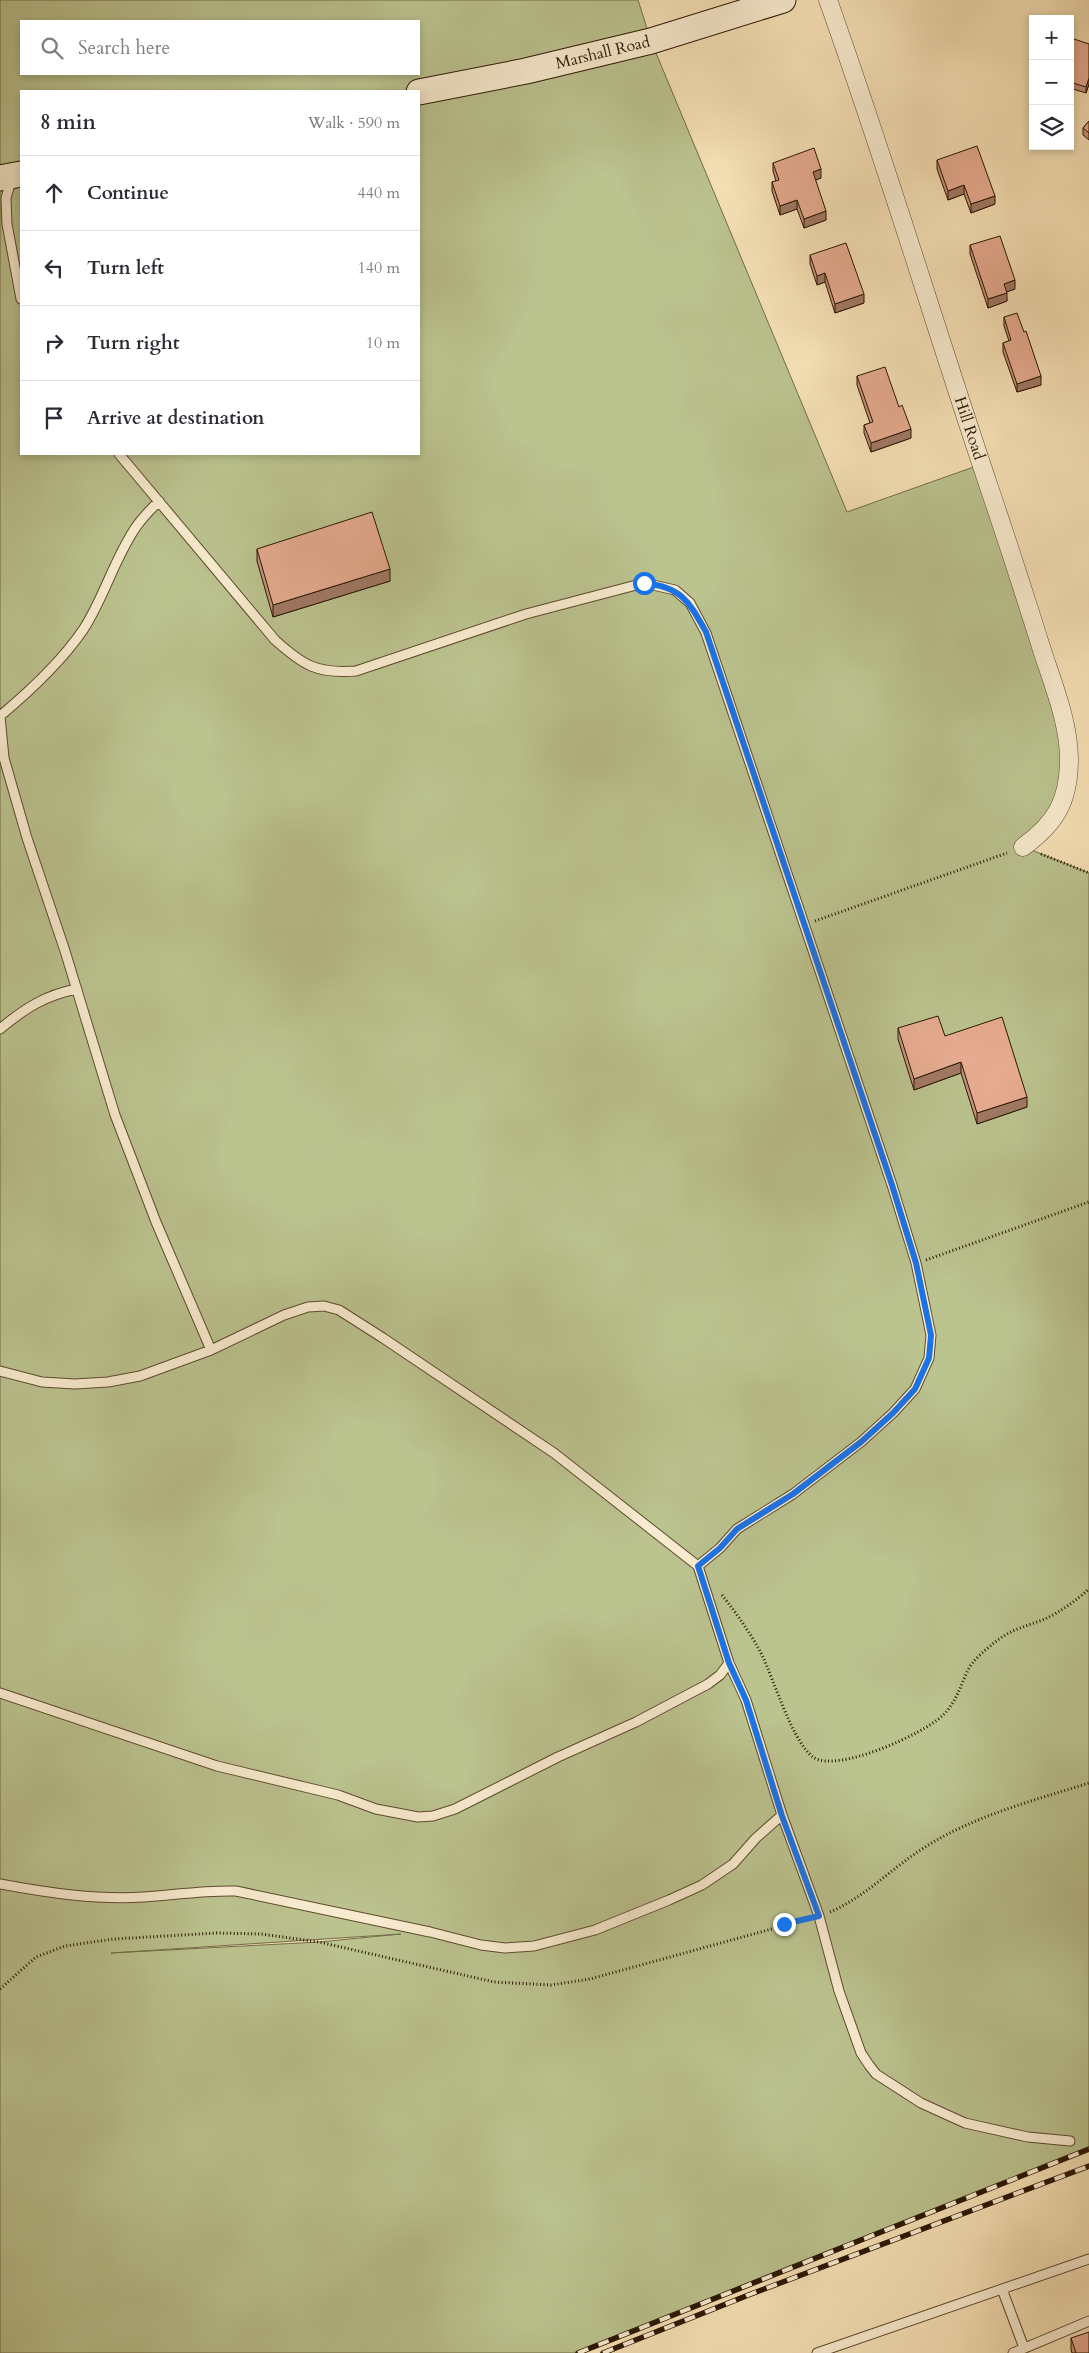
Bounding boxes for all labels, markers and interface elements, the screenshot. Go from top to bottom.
map controls [1029,15,1074,150]
button: + [1029,15,1074,60]
search box [20,20,420,75]
street label: Marshall Road [553,30,653,75]
icon: search [38,34,66,62]
text: Search here [78,35,170,61]
button: − [1029,60,1074,105]
button: layers [1029,105,1074,150]
text: 8 min [40,108,96,137]
text: Walk · 590 m [308,112,400,134]
icon: ahead [40,179,68,207]
text: Continue [87,180,169,206]
text: 440 m [358,182,400,204]
icon: left [40,254,68,282]
text: Turn left [87,255,164,281]
text: 140 m [358,257,400,279]
icon: right [40,329,68,357]
text: Turn right [87,330,179,356]
text: 10 m [366,332,400,354]
street label: Hill Road [949,394,990,463]
icon: arrive [40,404,68,432]
text: Arrive at destination [87,405,264,431]
route start [633,572,656,595]
route end [773,1913,796,1936]

